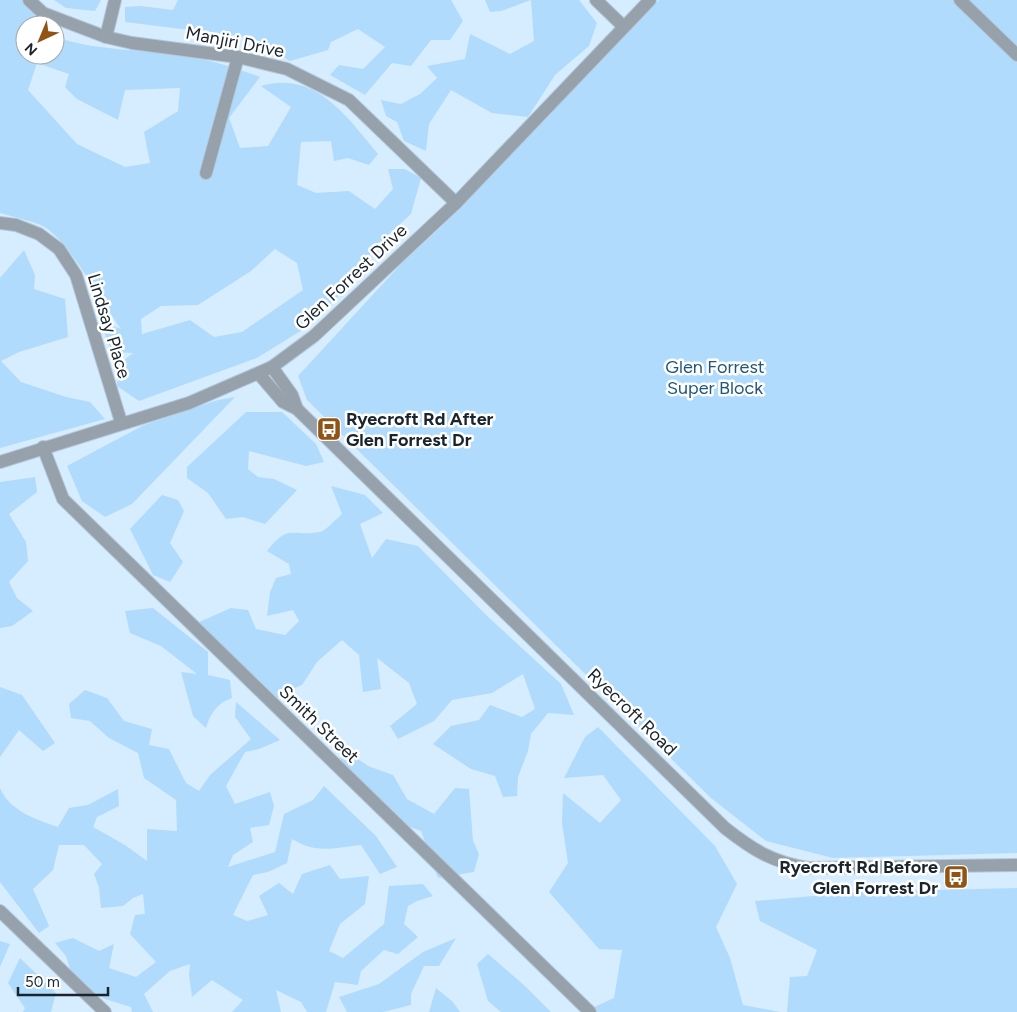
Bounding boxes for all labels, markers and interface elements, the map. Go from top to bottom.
north arrow [15,15,65,65]
street label: Manjiri Drive [184,22,286,62]
text: N [22,39,41,59]
street label: Glen Forrest Drive [290,219,412,335]
street label: Lindsay Place [83,271,135,381]
park label: Glen Forrest Super Block [665,356,765,399]
place label: Ryecroft Rd After Glen Forrest Dr [346,408,494,451]
bus stop icon: Ryecroft Rd After Glen Forrest Dr [316,416,342,442]
street label: Ryecroft Road [583,664,681,760]
street label: Smith Street [275,681,364,768]
place label: Ryecroft Rd Before Glen Forrest Dr [779,856,938,899]
bus stop icon: Ryecroft Rd Before Glen Forrest Dr [943,864,969,890]
scale bar [18,964,108,996]
text: 50 m [25,973,60,991]

